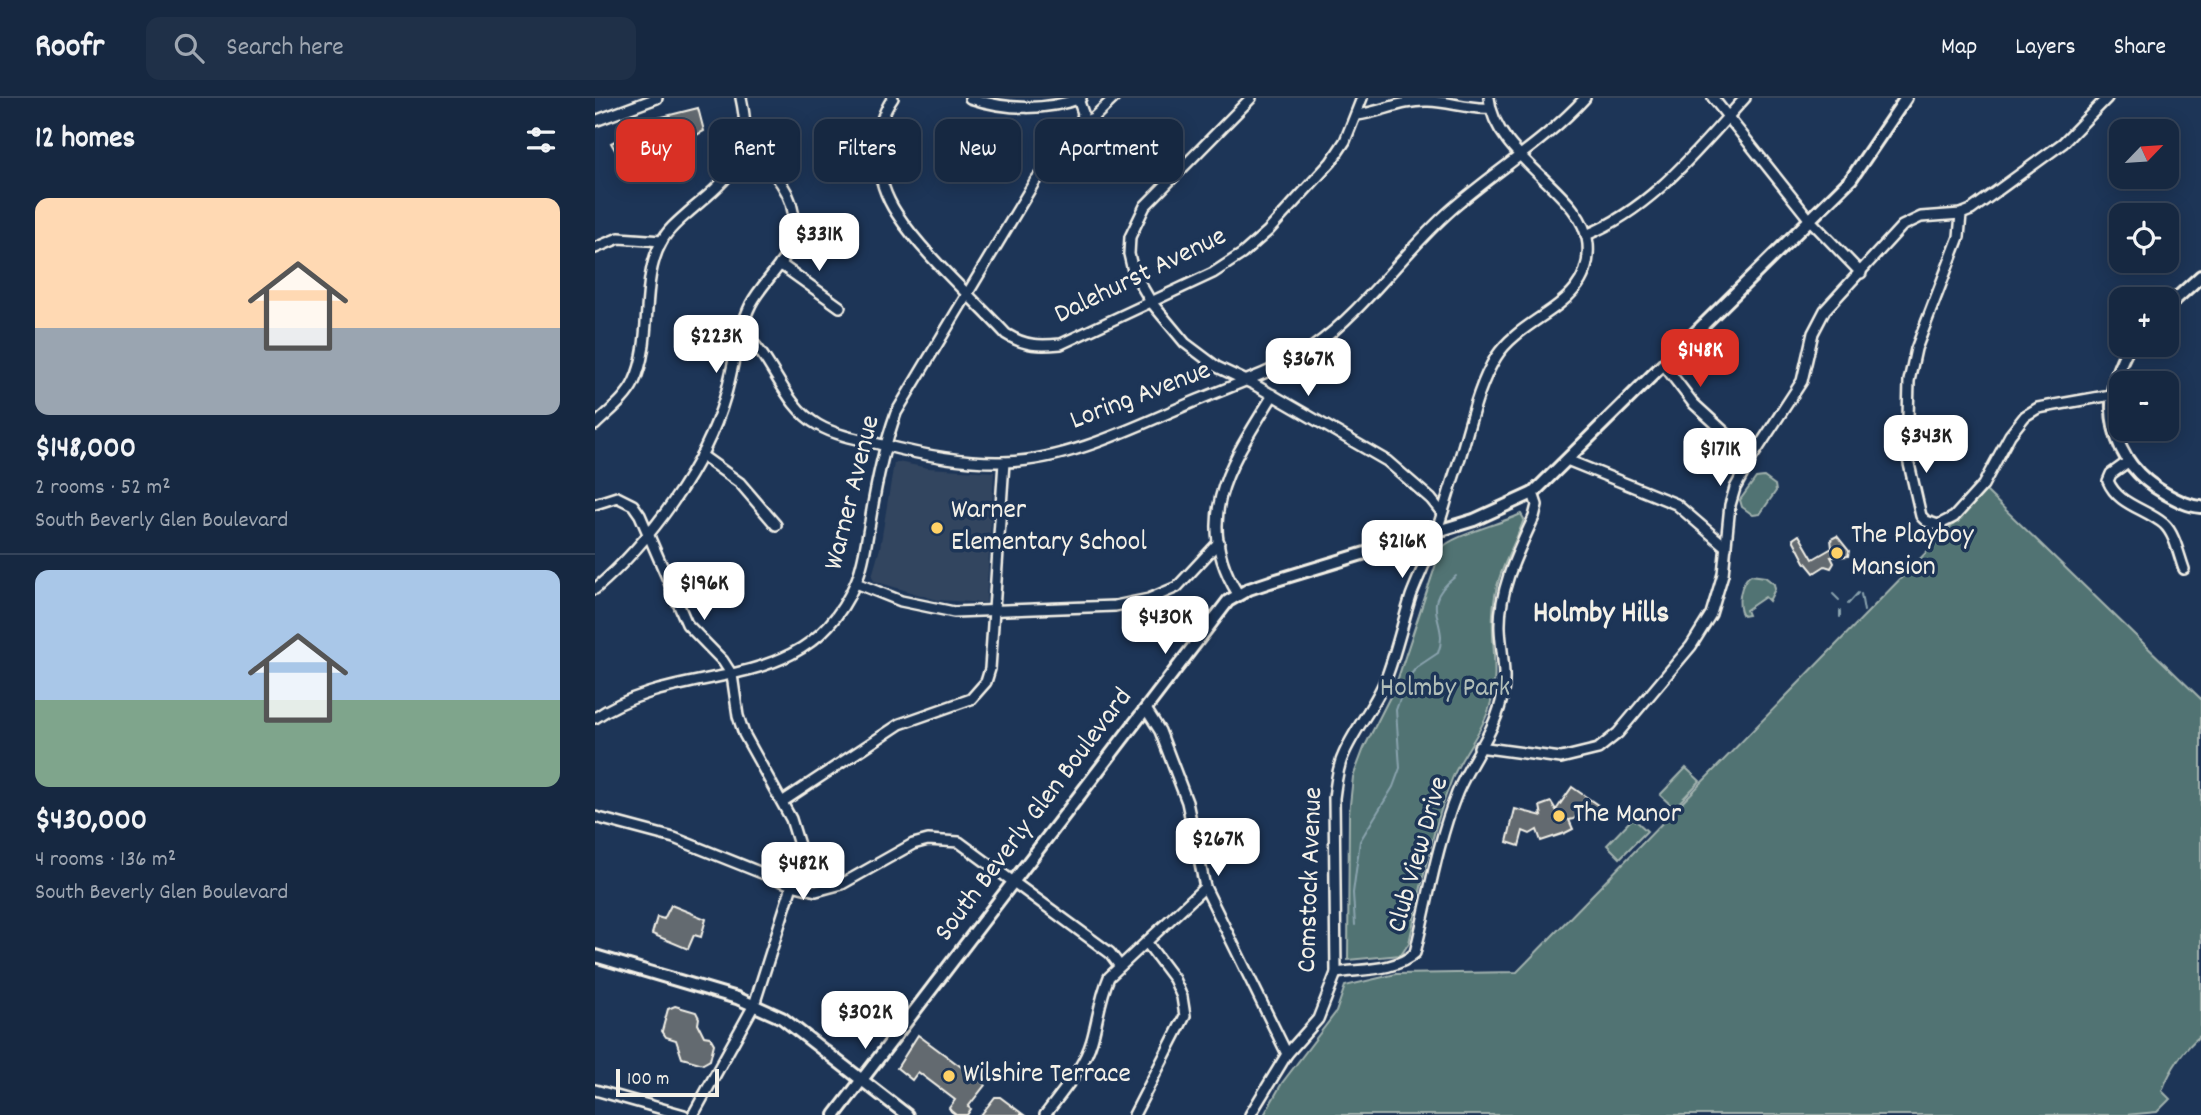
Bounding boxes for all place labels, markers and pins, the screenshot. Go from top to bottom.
pin: $331K [770,214,868,273]
pin: $223K [667,316,765,375]
pin: $148K [1651,330,1749,389]
pin: $367K [1259,338,1357,398]
pin: $343K [1877,416,1975,475]
pin: $171K [1671,428,1769,488]
place label: Warner Elementary School [951,492,1147,564]
place label: The Playboy Mansion [1851,517,1974,589]
marker: Warner Elementary School [929,520,945,536]
pin: $216K [1353,520,1451,580]
marker: The Playboy Mansion [1829,545,1845,561]
pin: $196K [655,562,753,622]
pin: $430K [1116,596,1214,656]
place label: The Manor [1573,796,1682,836]
marker: The Manor [1551,808,1567,824]
pin: $267K [1169,818,1267,878]
pin: $482K [754,842,852,902]
pin: $302K [816,992,914,1051]
place label: Wilshire Terrace [963,1056,1131,1096]
marker: Wilshire Terrace [941,1068,957,1084]

